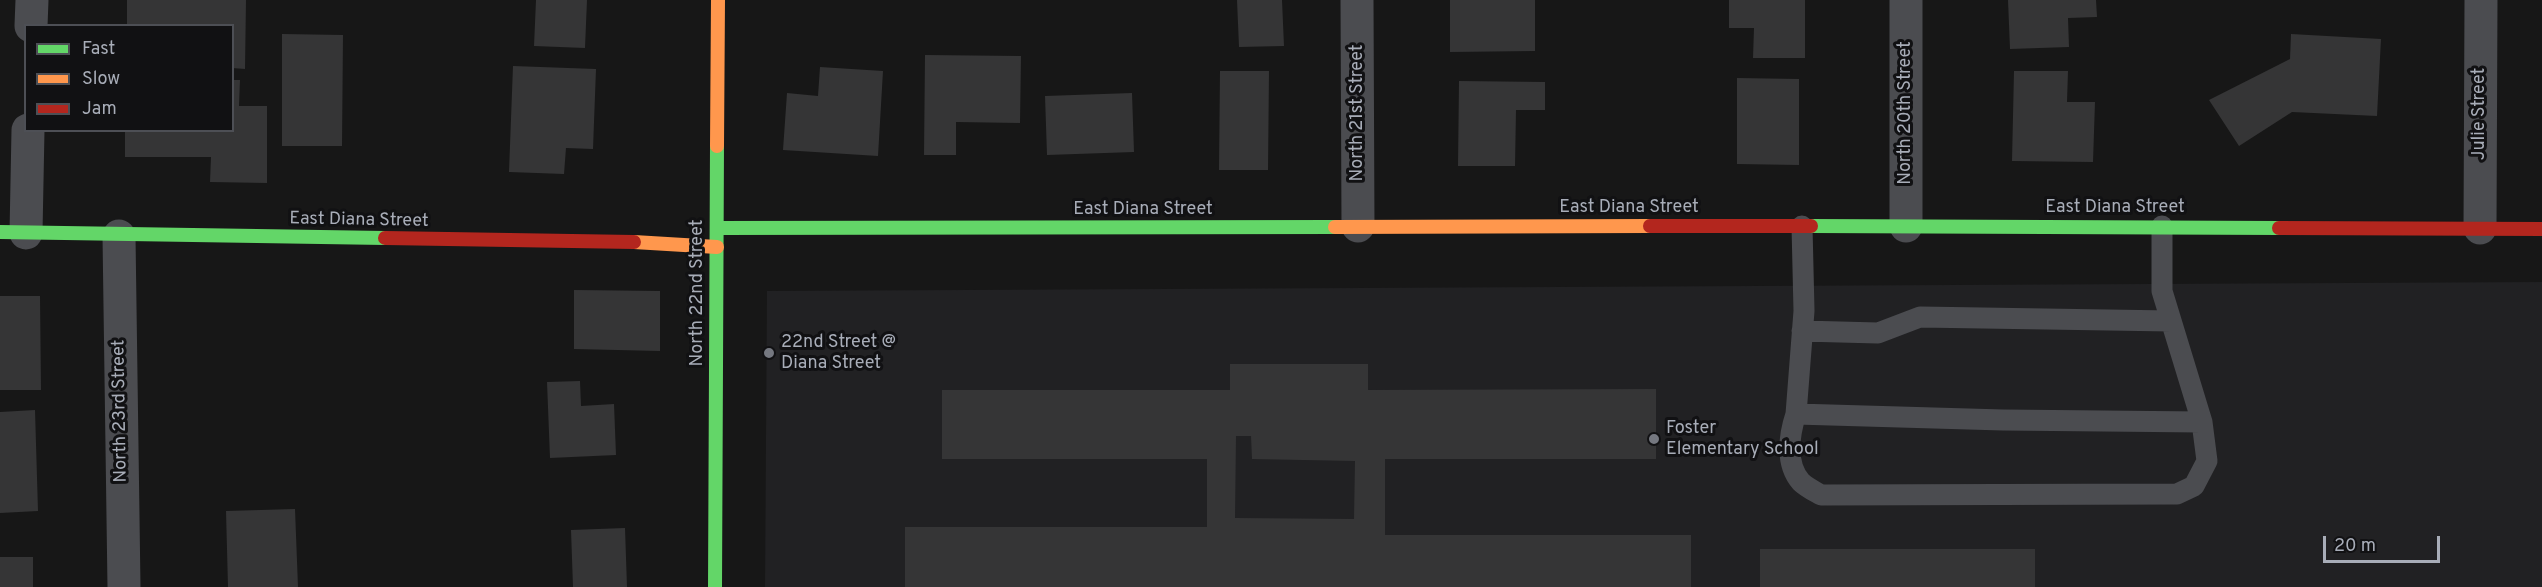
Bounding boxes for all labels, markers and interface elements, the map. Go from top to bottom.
legend [24,24,234,132]
text: Fast [82,38,115,61]
street label: North 20th Street [1895,41,1917,185]
street label: North 21st Street [1347,44,1369,182]
text: Slow [82,68,120,91]
street label: Julie Street [2469,68,2491,160]
text: Jam [82,98,117,121]
street label: East Diana Street [1559,197,1699,219]
street label: East Diana Street [2045,197,2185,219]
street label: East Diana Street [1073,199,1213,221]
street label: East Diana Street [289,209,429,233]
street label: North 22nd Street [687,219,709,367]
place label: 22nd Street @ Diana Street [781,332,896,374]
street label: North 23rd Street [109,339,133,483]
marker: 22nd Street @ Diana Street [762,346,776,360]
place label: Foster Elementary School [1666,418,1819,460]
marker: Foster Elementary School [1647,432,1661,446]
scale bar [2326,524,2443,562]
text: 20 m [2334,535,2376,558]

